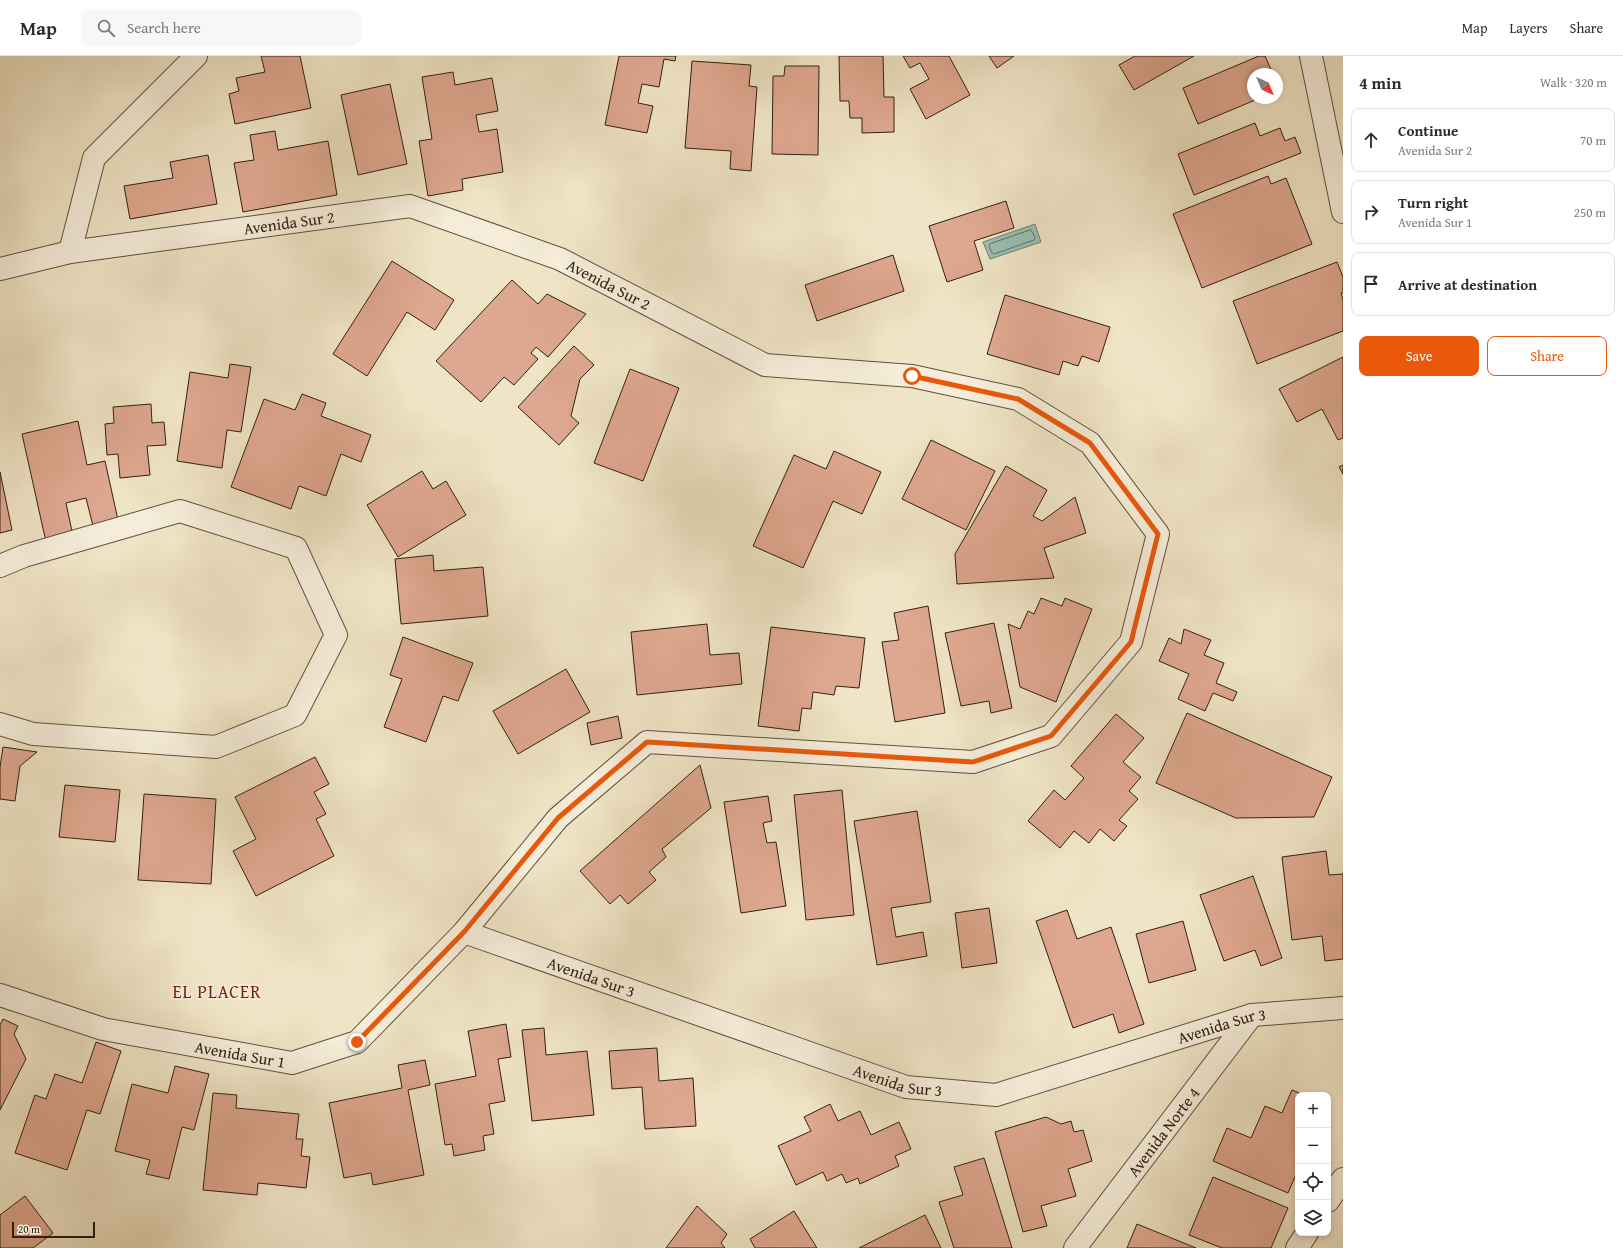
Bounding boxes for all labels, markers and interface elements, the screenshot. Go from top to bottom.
search box [81,10,361,46]
text: Map [20,14,57,42]
icon: search [95,17,117,39]
text: Search here [127,17,201,38]
text: Map [1462,18,1488,38]
text: Layers [1510,18,1548,38]
text: Share [1570,18,1603,38]
north arrow [1247,68,1283,104]
text: 4 min [1359,70,1401,95]
text: Walk · 320 m [1540,73,1607,92]
text: Continue [1398,120,1459,141]
icon: ahead [1360,129,1382,151]
text: 70 m [1580,131,1606,150]
text: Avenida Sur 2 [1398,141,1472,160]
text: Turn right [1398,192,1469,213]
icon: right [1360,201,1382,223]
text: 250 m [1574,203,1606,222]
street label: Avenida Sur 2 [242,204,336,240]
text: Avenida Sur 1 [1398,213,1472,232]
street label: Avenida Sur 2 [563,252,655,316]
icon: arrive [1360,273,1382,295]
text: Arrive at destination [1398,274,1537,295]
button: Save [1359,336,1479,376]
button: Share [1487,336,1607,376]
route start [903,367,921,385]
street label: Avenida Sur 3 [544,950,639,1003]
district label: EL PLACER [172,978,262,1005]
street label: Avenida Sur 3 [1174,1002,1267,1050]
route end [348,1033,366,1051]
street label: Avenida Sur 1 [193,1034,287,1074]
street label: Avenida Sur 3 [850,1057,943,1102]
street label: Avenida Norte 4 [1121,1082,1205,1182]
map controls [1295,1092,1331,1236]
button: + [1295,1092,1331,1128]
button: − [1295,1128,1331,1164]
button: locate [1295,1164,1331,1200]
button: layers [1295,1200,1331,1236]
scale bar [12,1220,95,1239]
text: 20 m [18,1221,40,1237]

